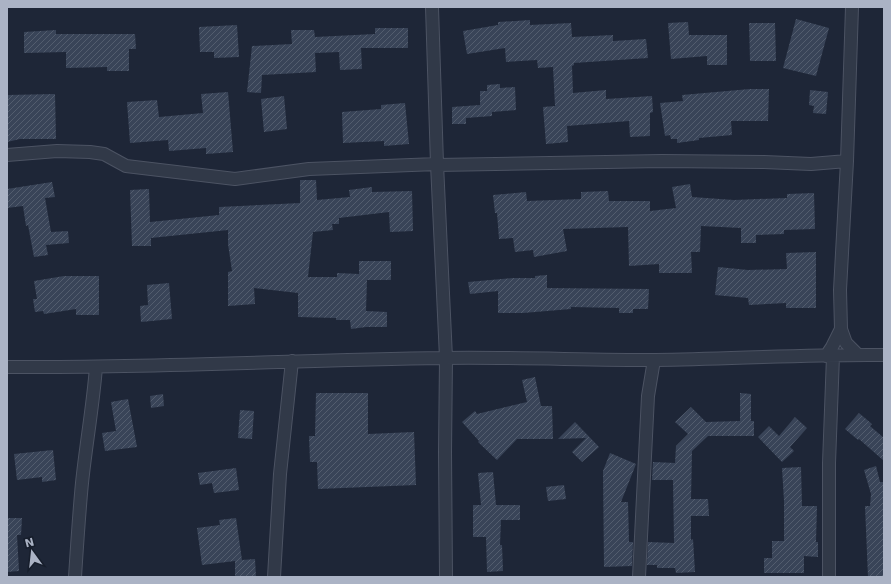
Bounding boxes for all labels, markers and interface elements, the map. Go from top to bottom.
north arrow [12,532,52,572]
text: N [23,535,36,550]

